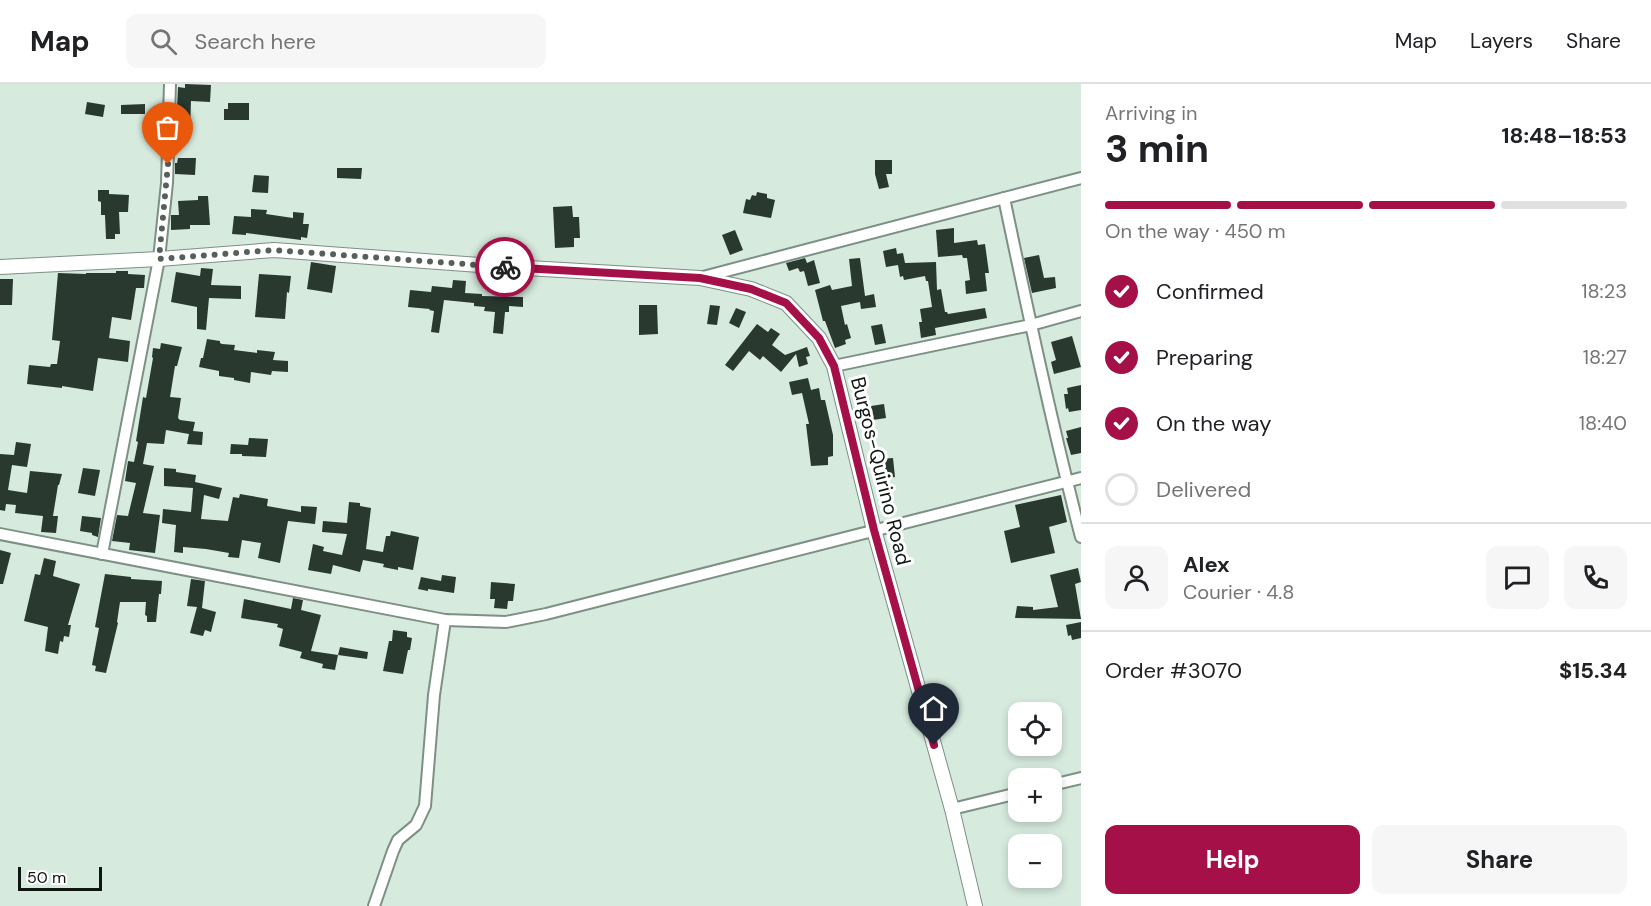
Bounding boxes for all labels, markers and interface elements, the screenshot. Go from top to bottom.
search box [126,14,546,68]
text: Map [30,23,90,60]
icon: search [147,25,180,58]
text: Search here [195,27,316,56]
text: Map [1395,27,1437,55]
text: Layers [1470,27,1533,55]
text: Share [1566,27,1621,55]
text: Arriving in [1105,100,1197,126]
pin [142,102,193,164]
icon: bag [151,111,184,144]
text: 18:48–18:53 [1501,121,1627,150]
text: 3 min [1105,123,1209,174]
text: On the way · 450 m [1105,218,1286,244]
courier [475,237,535,297]
icon: bike [489,251,522,284]
icon: check [1105,275,1138,308]
text: Confirmed [1156,277,1264,306]
text: 18:23 [1581,278,1627,304]
icon: check [1105,341,1138,374]
text: Preparing [1156,343,1253,372]
text: 18:27 [1583,344,1627,370]
street label: Burgos-Quirino Road [845,374,917,568]
icon: check [1105,407,1138,440]
text: On the way [1156,409,1271,438]
text: 18:40 [1579,410,1627,436]
text: Delivered [1156,475,1251,504]
button: person [1105,546,1168,609]
button: chat [1486,546,1549,609]
button: phone [1564,546,1627,609]
text: Alex [1183,550,1230,579]
text: Courier · 4.8 [1183,579,1294,605]
text: Order #3070 [1105,656,1242,685]
text: $15.34 [1559,656,1627,685]
pin [908,683,959,745]
icon: home [917,692,950,725]
map controls [1008,702,1062,888]
button: locate [1008,702,1062,756]
button: + [1008,768,1062,822]
button: Help [1105,825,1360,894]
button: Share [1372,825,1627,894]
button: − [1008,834,1062,888]
scale bar [18,864,102,892]
text: 50 m [27,867,66,888]

